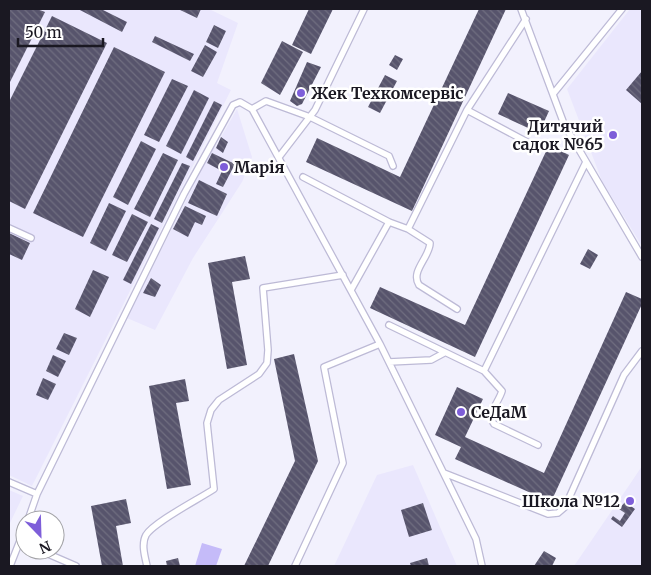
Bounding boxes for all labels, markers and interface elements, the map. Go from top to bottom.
scale bar [18,15,102,47]
text: 50 m [25,23,62,42]
place label: Жек Техкомсервіс [311,83,464,103]
marker: Жек Техкомсервіс [295,87,307,99]
place label: Дитячий садок №65 [512,116,603,154]
marker: Дитячий садок №65 [607,129,619,141]
place label: Марія [234,157,285,177]
marker: Марія [218,161,230,173]
place label: СеДаМ [471,402,528,422]
marker: СеДаМ [455,406,467,418]
place label: Школа №12 [522,491,620,511]
marker: Школа №12 [624,495,636,507]
north arrow [15,510,65,560]
text: N [36,537,54,557]

